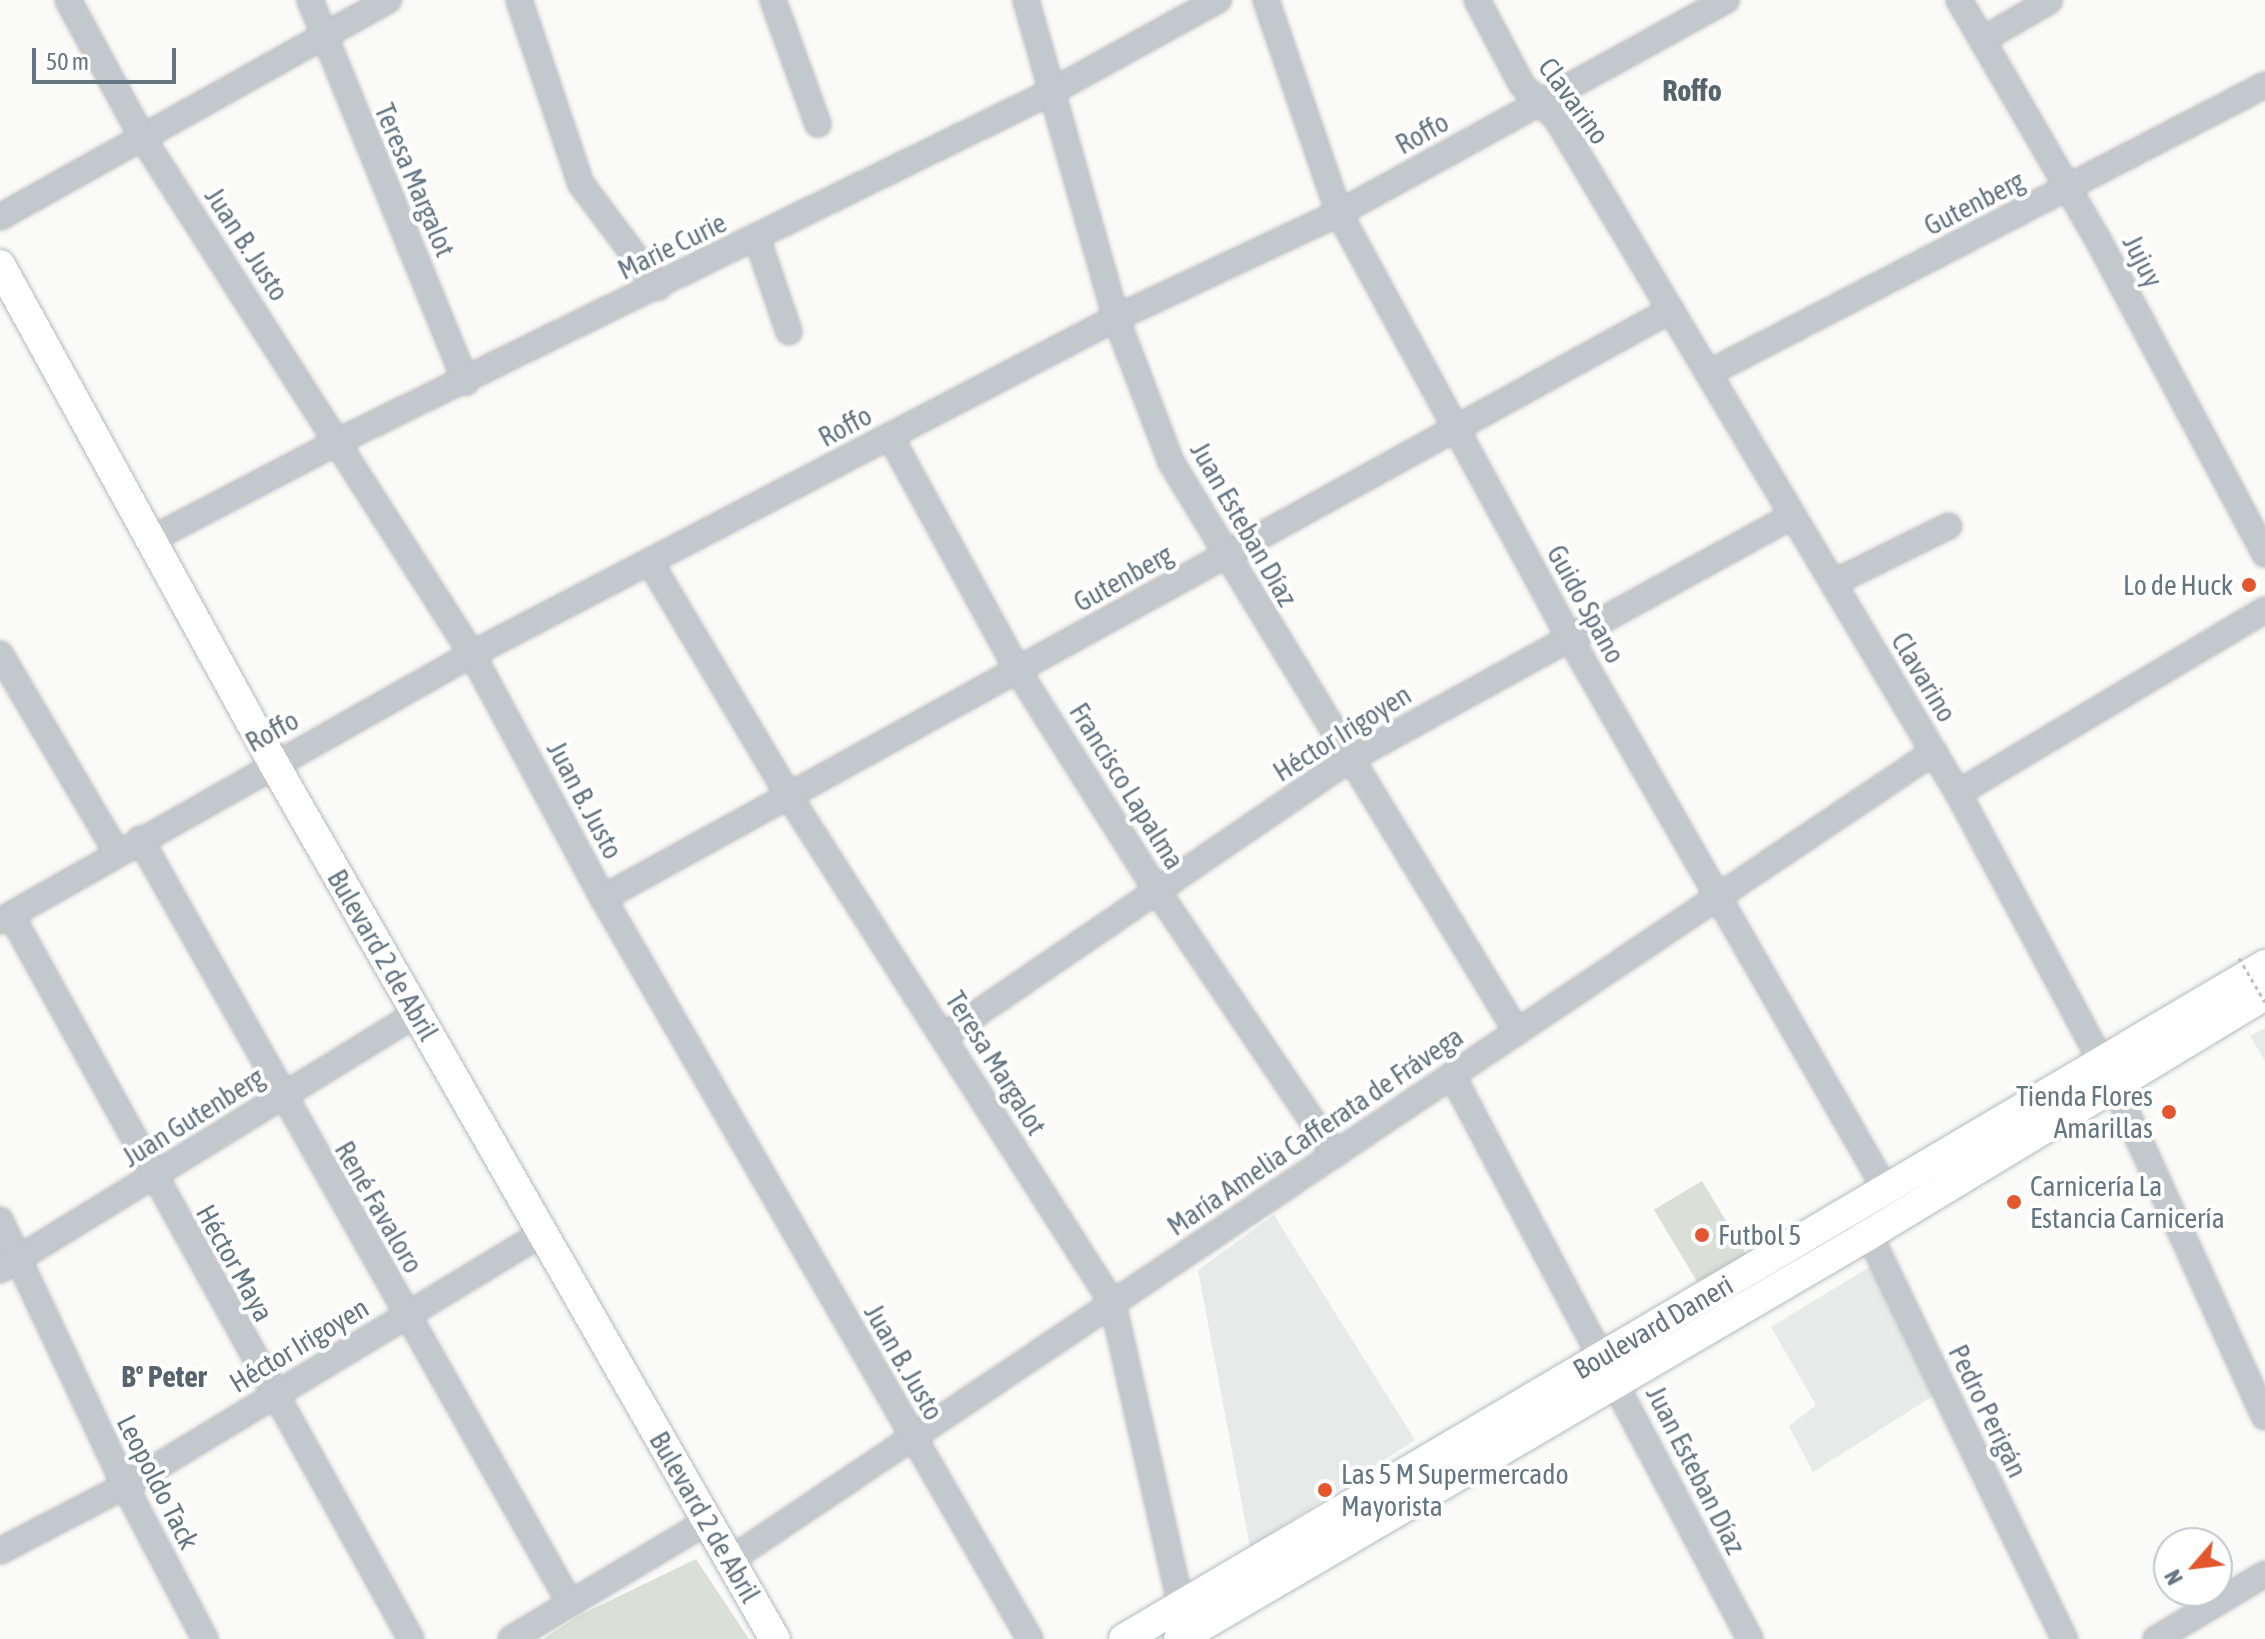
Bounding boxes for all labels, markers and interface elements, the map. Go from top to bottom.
scale bar [36,32,180,82]
text: 50 m [46,48,89,75]
street label: Clavarino [1531,51,1617,151]
district label: Roffo [1662,72,1722,108]
street label: Teresa Margalot [368,98,462,262]
street label: Roffo [1390,105,1454,161]
street label: Gutenberg [1918,164,2030,242]
street label: Juan B. Justo [198,181,296,307]
street label: Marie Curie [612,205,732,287]
street label: Jujuy [2116,229,2170,293]
street label: Roffo [813,398,877,454]
street label: Juan Esteban Díaz [1183,436,1305,612]
street label: Gutenberg [1068,537,1178,619]
street label: Guido Spano [1540,539,1632,669]
place label: Lo de Huck [2123,568,2233,602]
marker: Lo de Huck [2240,576,2258,594]
street label: Clavarino [1884,626,1964,728]
street label: Héctor Irigoyen [1267,677,1417,789]
street label: Francisco Lapalma [1062,697,1192,875]
street label: Roffo [240,703,304,759]
street label: Juan B. Justo [540,735,630,865]
street label: Bulevard 2 de Abril [320,863,446,1047]
street label: Teresa Margalot [939,985,1053,1141]
street label: María Amelia Cafferata de Frávega [1161,1019,1469,1243]
street label: Juan Gutenberg [116,1060,270,1174]
place label: Tienda Flores Amarillas [2016,1079,2153,1145]
marker: Tienda Flores Amarillas [2160,1103,2178,1121]
street label: René Favaloro [328,1135,430,1279]
place label: Carnicería La Estancia Carnicería [2030,1169,2225,1235]
marker: Carnicería La Estancia Carnicería [2005,1193,2023,1211]
street label: Héctor Maya [189,1199,281,1327]
place label: Futbol 5 [1718,1218,1801,1252]
marker: Futbol 5 [1693,1226,1711,1244]
street label: Boulevard Daneri [1567,1268,1739,1386]
street label: Héctor Irigoyen [223,1290,375,1400]
street label: Juan B. Justo [857,1298,951,1426]
street label: Pedro Perigán [1941,1339,2035,1483]
district label: Bº Peter [121,1358,207,1394]
street label: Juan Esteban Díaz [1639,1380,1753,1560]
street label: Leopoldo Tack [110,1409,206,1555]
street label: Bulevard 2 de Abril [642,1425,768,1609]
place label: Las 5 M Supermercado Mayorista [1341,1457,1569,1523]
marker: Las 5 M Supermercado Mayorista [1316,1481,1334,1499]
north arrow [2153,1527,2233,1607]
text: N [2159,1565,2188,1589]

